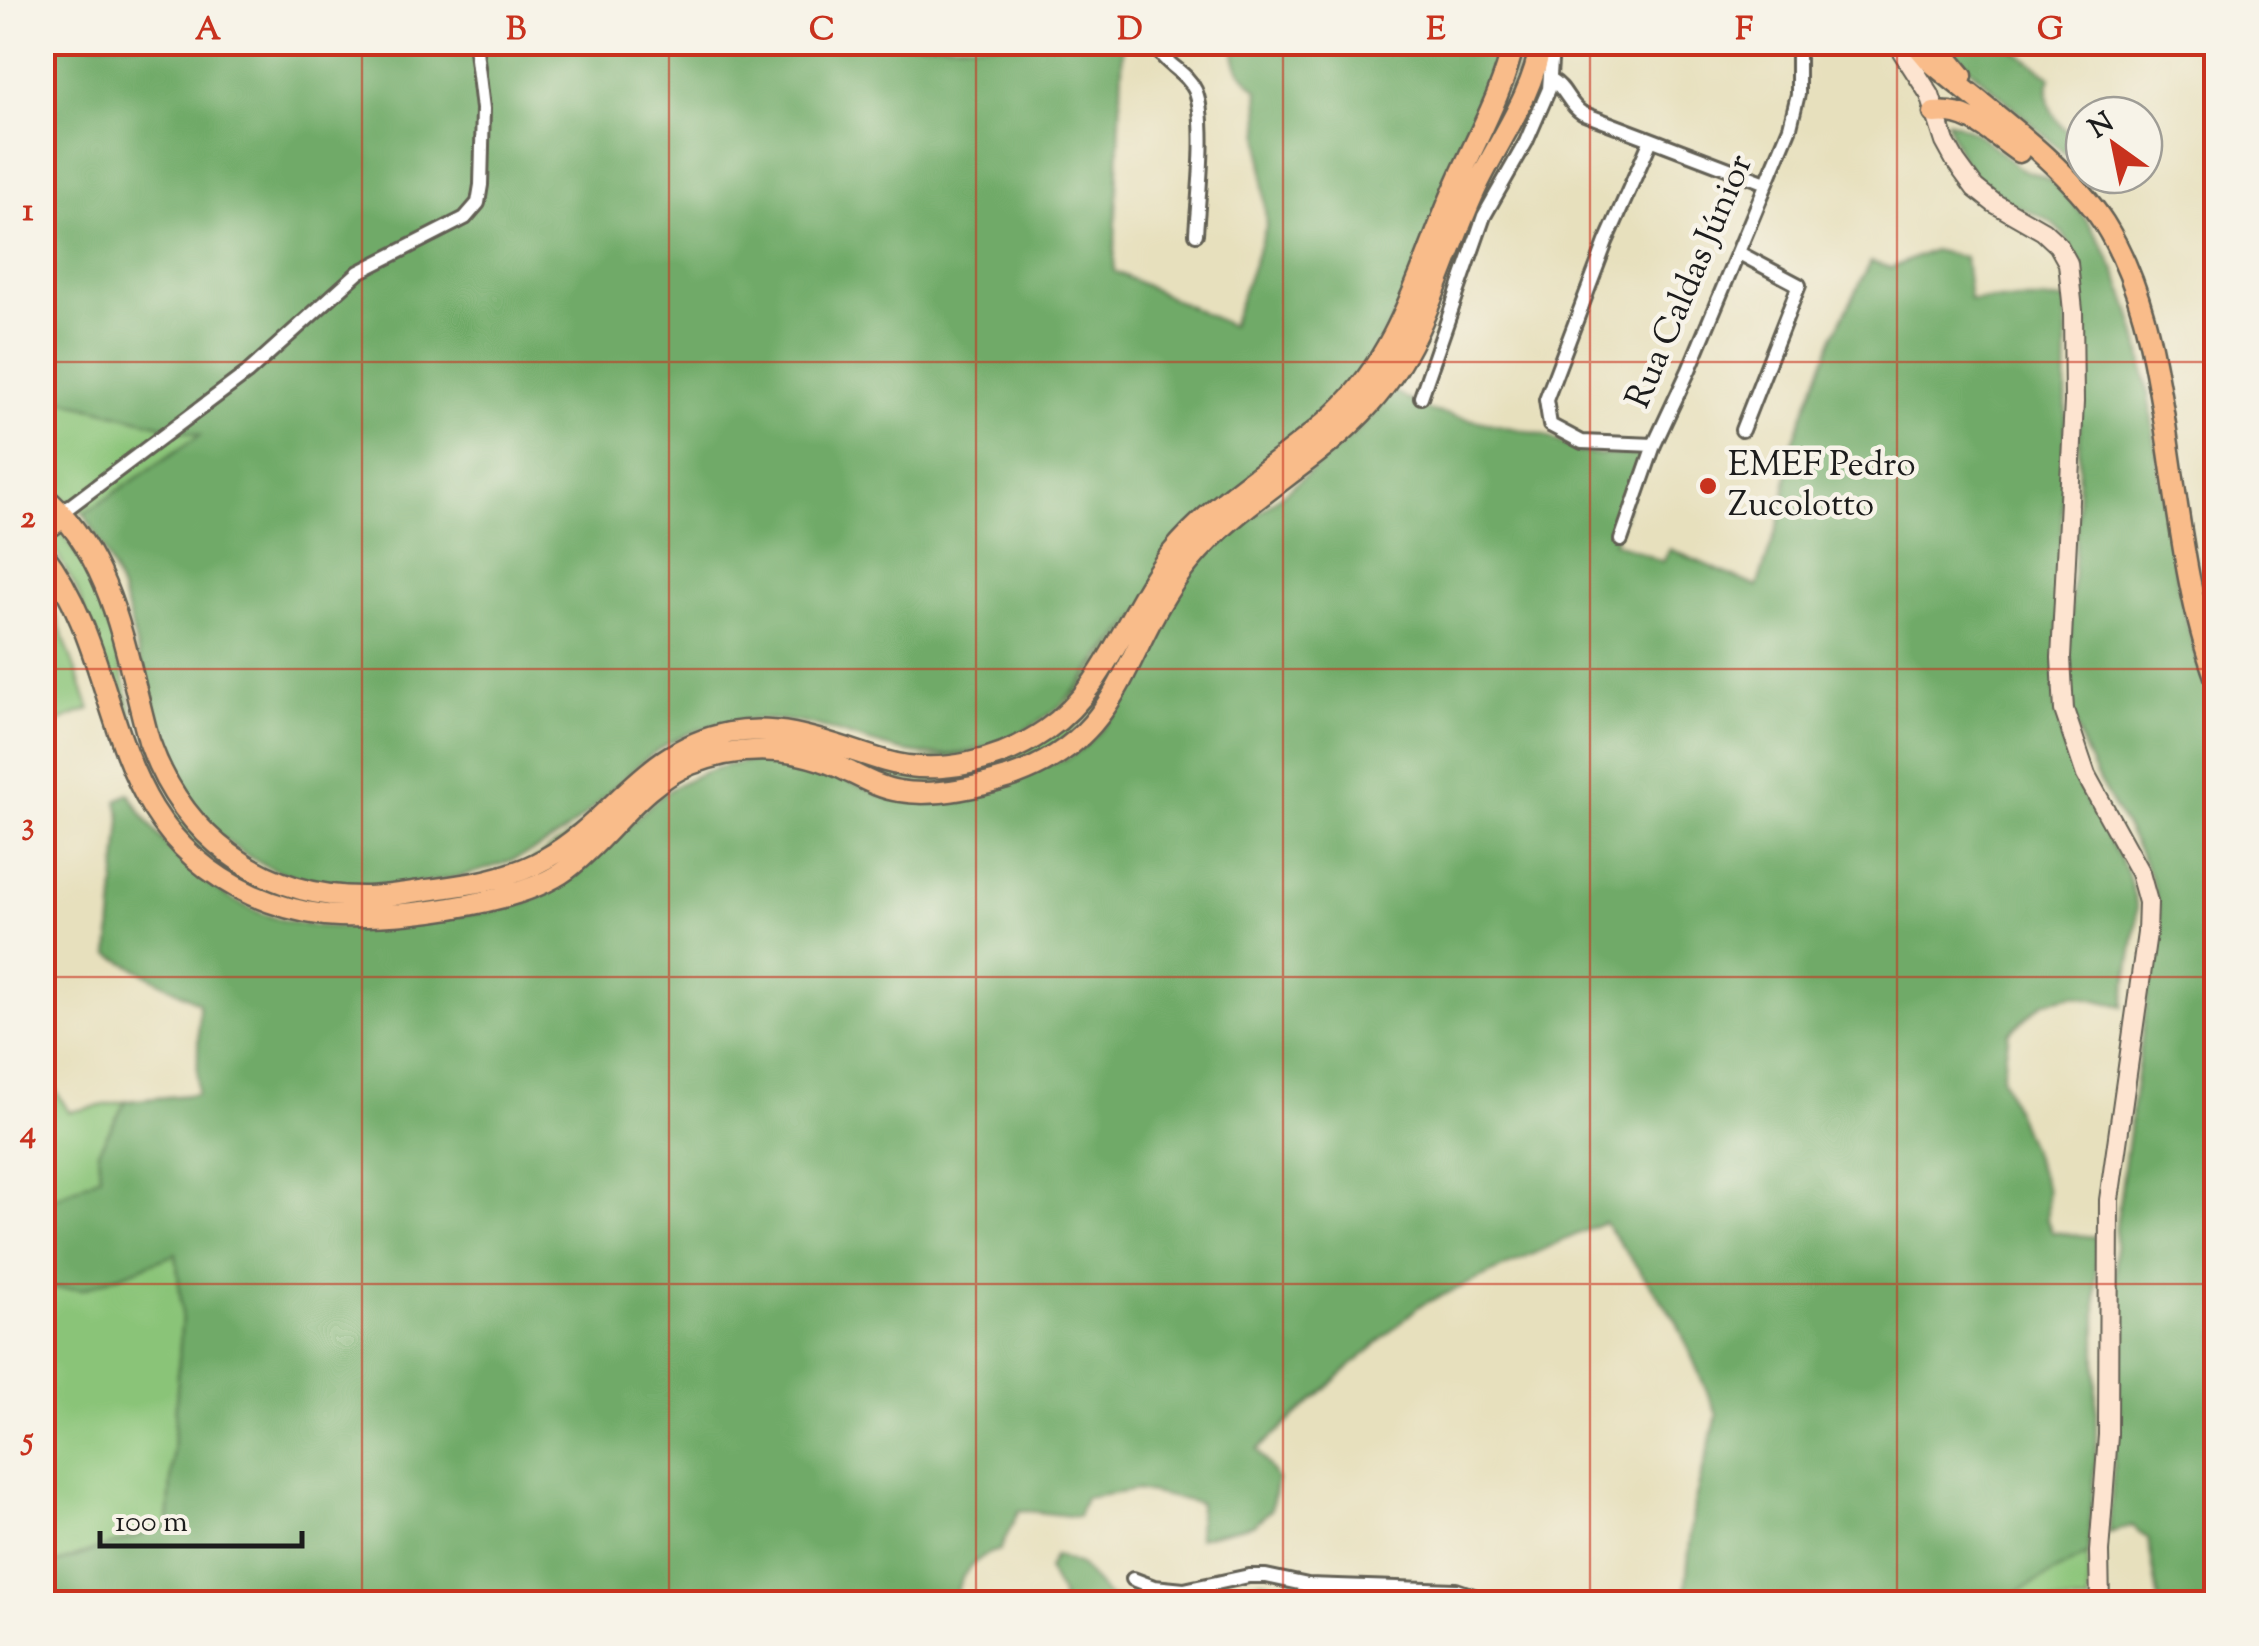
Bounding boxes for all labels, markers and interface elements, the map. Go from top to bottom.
text: A [195,8,221,54]
text: B [506,8,526,54]
text: C [809,8,835,54]
text: D [1117,8,1143,54]
text: E [1426,8,1446,54]
text: F [1735,8,1753,54]
text: G [2037,8,2063,54]
north arrow [2064,95,2164,195]
text: N [2082,104,2122,149]
street label: Rua Caldas Júnior [1615,147,1767,417]
text: 1 [23,189,34,235]
place label: EMEF Pedro Zucolotto [1728,441,1916,532]
marker: EMEF Pedro Zucolotto [1697,475,1719,497]
text: 2 [21,496,36,542]
text: 3 [22,803,34,849]
text: 4 [19,1111,36,1157]
text: 5 [20,1418,34,1464]
scale bar [100,1486,302,1548]
text: 100 m [115,1502,188,1545]

